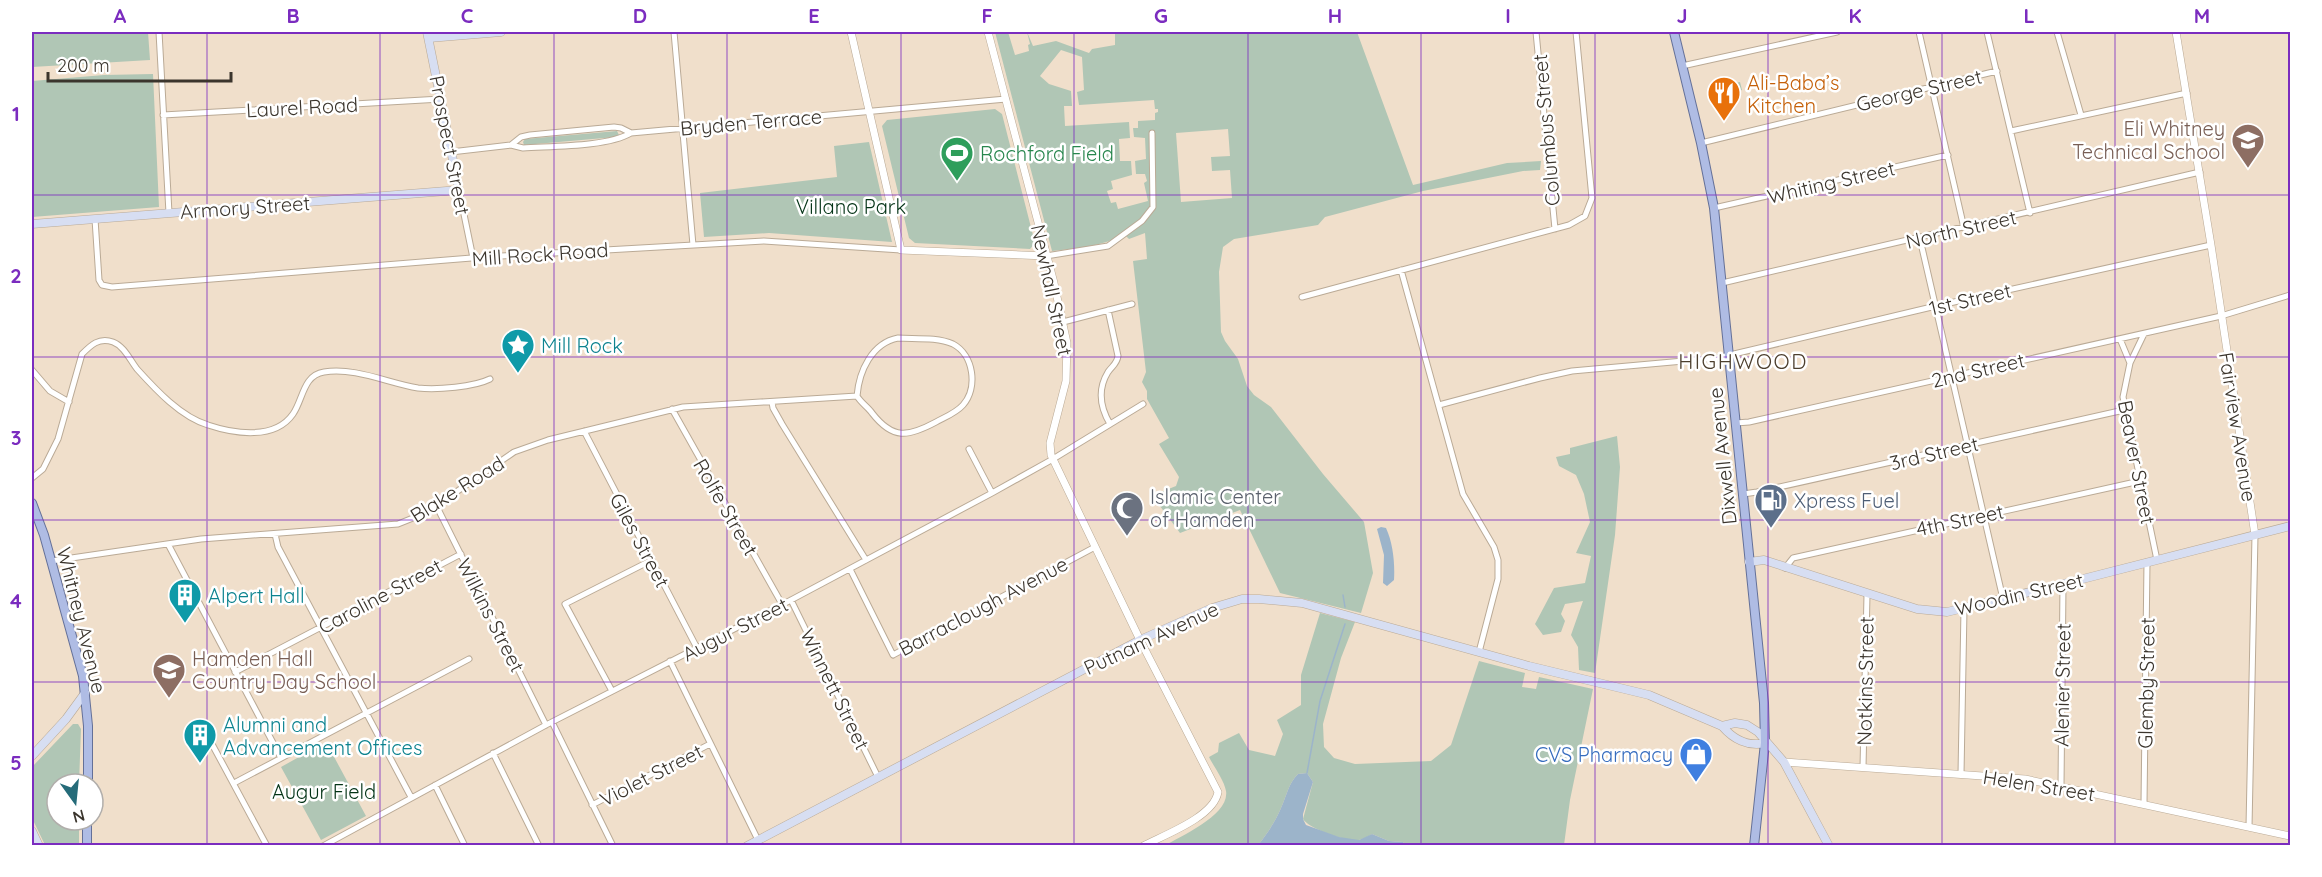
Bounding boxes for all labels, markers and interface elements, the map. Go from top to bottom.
text: A [114,3,127,28]
text: B [286,3,300,28]
text: C [461,3,474,28]
text: D [633,3,647,28]
text: E [808,3,820,28]
text: F [981,3,993,28]
text: G [1154,3,1168,28]
text: H [1328,3,1342,28]
text: I [1505,3,1511,28]
text: J [1676,3,1688,28]
text: K [1848,3,1862,28]
text: L [2023,3,2035,28]
text: M [2194,3,2210,28]
scale bar [48,45,231,83]
street label: Columbus Street [1527,53,1565,207]
text: 200 m [57,54,110,77]
street label: George Street [1854,63,1984,117]
place label: Ali-Baba’s Kitchen [1747,70,1839,118]
street label: Prospect Street [424,73,476,217]
restaurant icon: Ali-Baba’s Kitchen [1706,75,1742,122]
street label: Laurel Road [245,92,359,122]
text: 1 [12,101,20,126]
street label: Bryden Terrace [679,103,823,141]
place label: Eli Whitney Technical School [2072,116,2225,164]
school or university icon: Eli Whitney Technical School [2230,122,2266,169]
sports icon: Rochford Field [939,135,975,182]
place label: Rochford Field [980,141,1114,166]
street label: Whiting Street [1765,155,1897,209]
street label: Armory Street [179,190,311,224]
park label: Villano Park [796,194,906,219]
street label: North Street [1903,204,2019,254]
street label: Newhall Street [1026,222,1078,358]
street label: Mill Rock Road [471,237,609,271]
text: 2 [10,263,22,288]
street label: 1st Street [1926,277,2014,321]
place icon: Mill Rock [500,327,536,374]
place label: Mill Rock [541,333,623,358]
street label: 2nd Street [1929,347,2027,393]
district label: HIGHWOOD [1678,348,1808,374]
street label: Fairview Avenue [2214,350,2262,504]
street label: Dixwell Avenue [1702,386,1742,526]
street label: Beaver Street [2113,398,2161,526]
text: 3 [11,425,21,450]
street label: 3rd Street [1887,431,1981,475]
street label: Blake Road [405,450,509,528]
street label: Rolfe Street [688,454,764,560]
fuel station icon: Xpress Fuel [1753,482,1789,529]
place label: Islamic Center of Hamden [1150,484,1281,532]
street label: Giles Street [605,488,675,592]
place label: Xpress Fuel [1794,488,1899,513]
mosque icon: Islamic Center of Hamden [1109,490,1145,537]
street label: 4th Street [1914,498,2006,541]
street label: Whitney Avenue [52,544,112,696]
street label: Barraclough Avenue [894,551,1072,661]
street label: Caroline Street [314,553,446,639]
street label: Wilkins Street [452,554,530,676]
street label: Woodin Street [1952,567,2086,621]
building icon: Alpert Hall [167,577,203,624]
place label: Alpert Hall [208,583,305,608]
text: 4 [10,588,22,613]
street label: Augur Street [678,592,792,666]
street label: Putnam Avenue [1080,596,1222,680]
street label: Notkins Street [1851,616,1879,746]
street label: Glemby Street [2132,617,2160,749]
street label: Alenier Street [2048,623,2076,747]
street label: Winnett Street [795,624,875,754]
place label: Hamden Hall Country Day School [192,646,376,694]
school or university icon: Hamden Hall Country Day School [151,652,187,699]
place label: Alumni and Advancement Offices [223,712,422,760]
building icon: Alumni and Advancement Offices [182,717,218,764]
shop icon: CVS Pharmacy [1678,736,1714,783]
street label: Violet Street [595,738,707,812]
place label: CVS Pharmacy [1535,742,1673,767]
text: 5 [10,750,22,775]
street label: Helen Street [1981,764,2097,806]
north arrow [45,772,105,832]
park label: Augur Field [272,779,376,804]
text: N [71,805,87,828]

